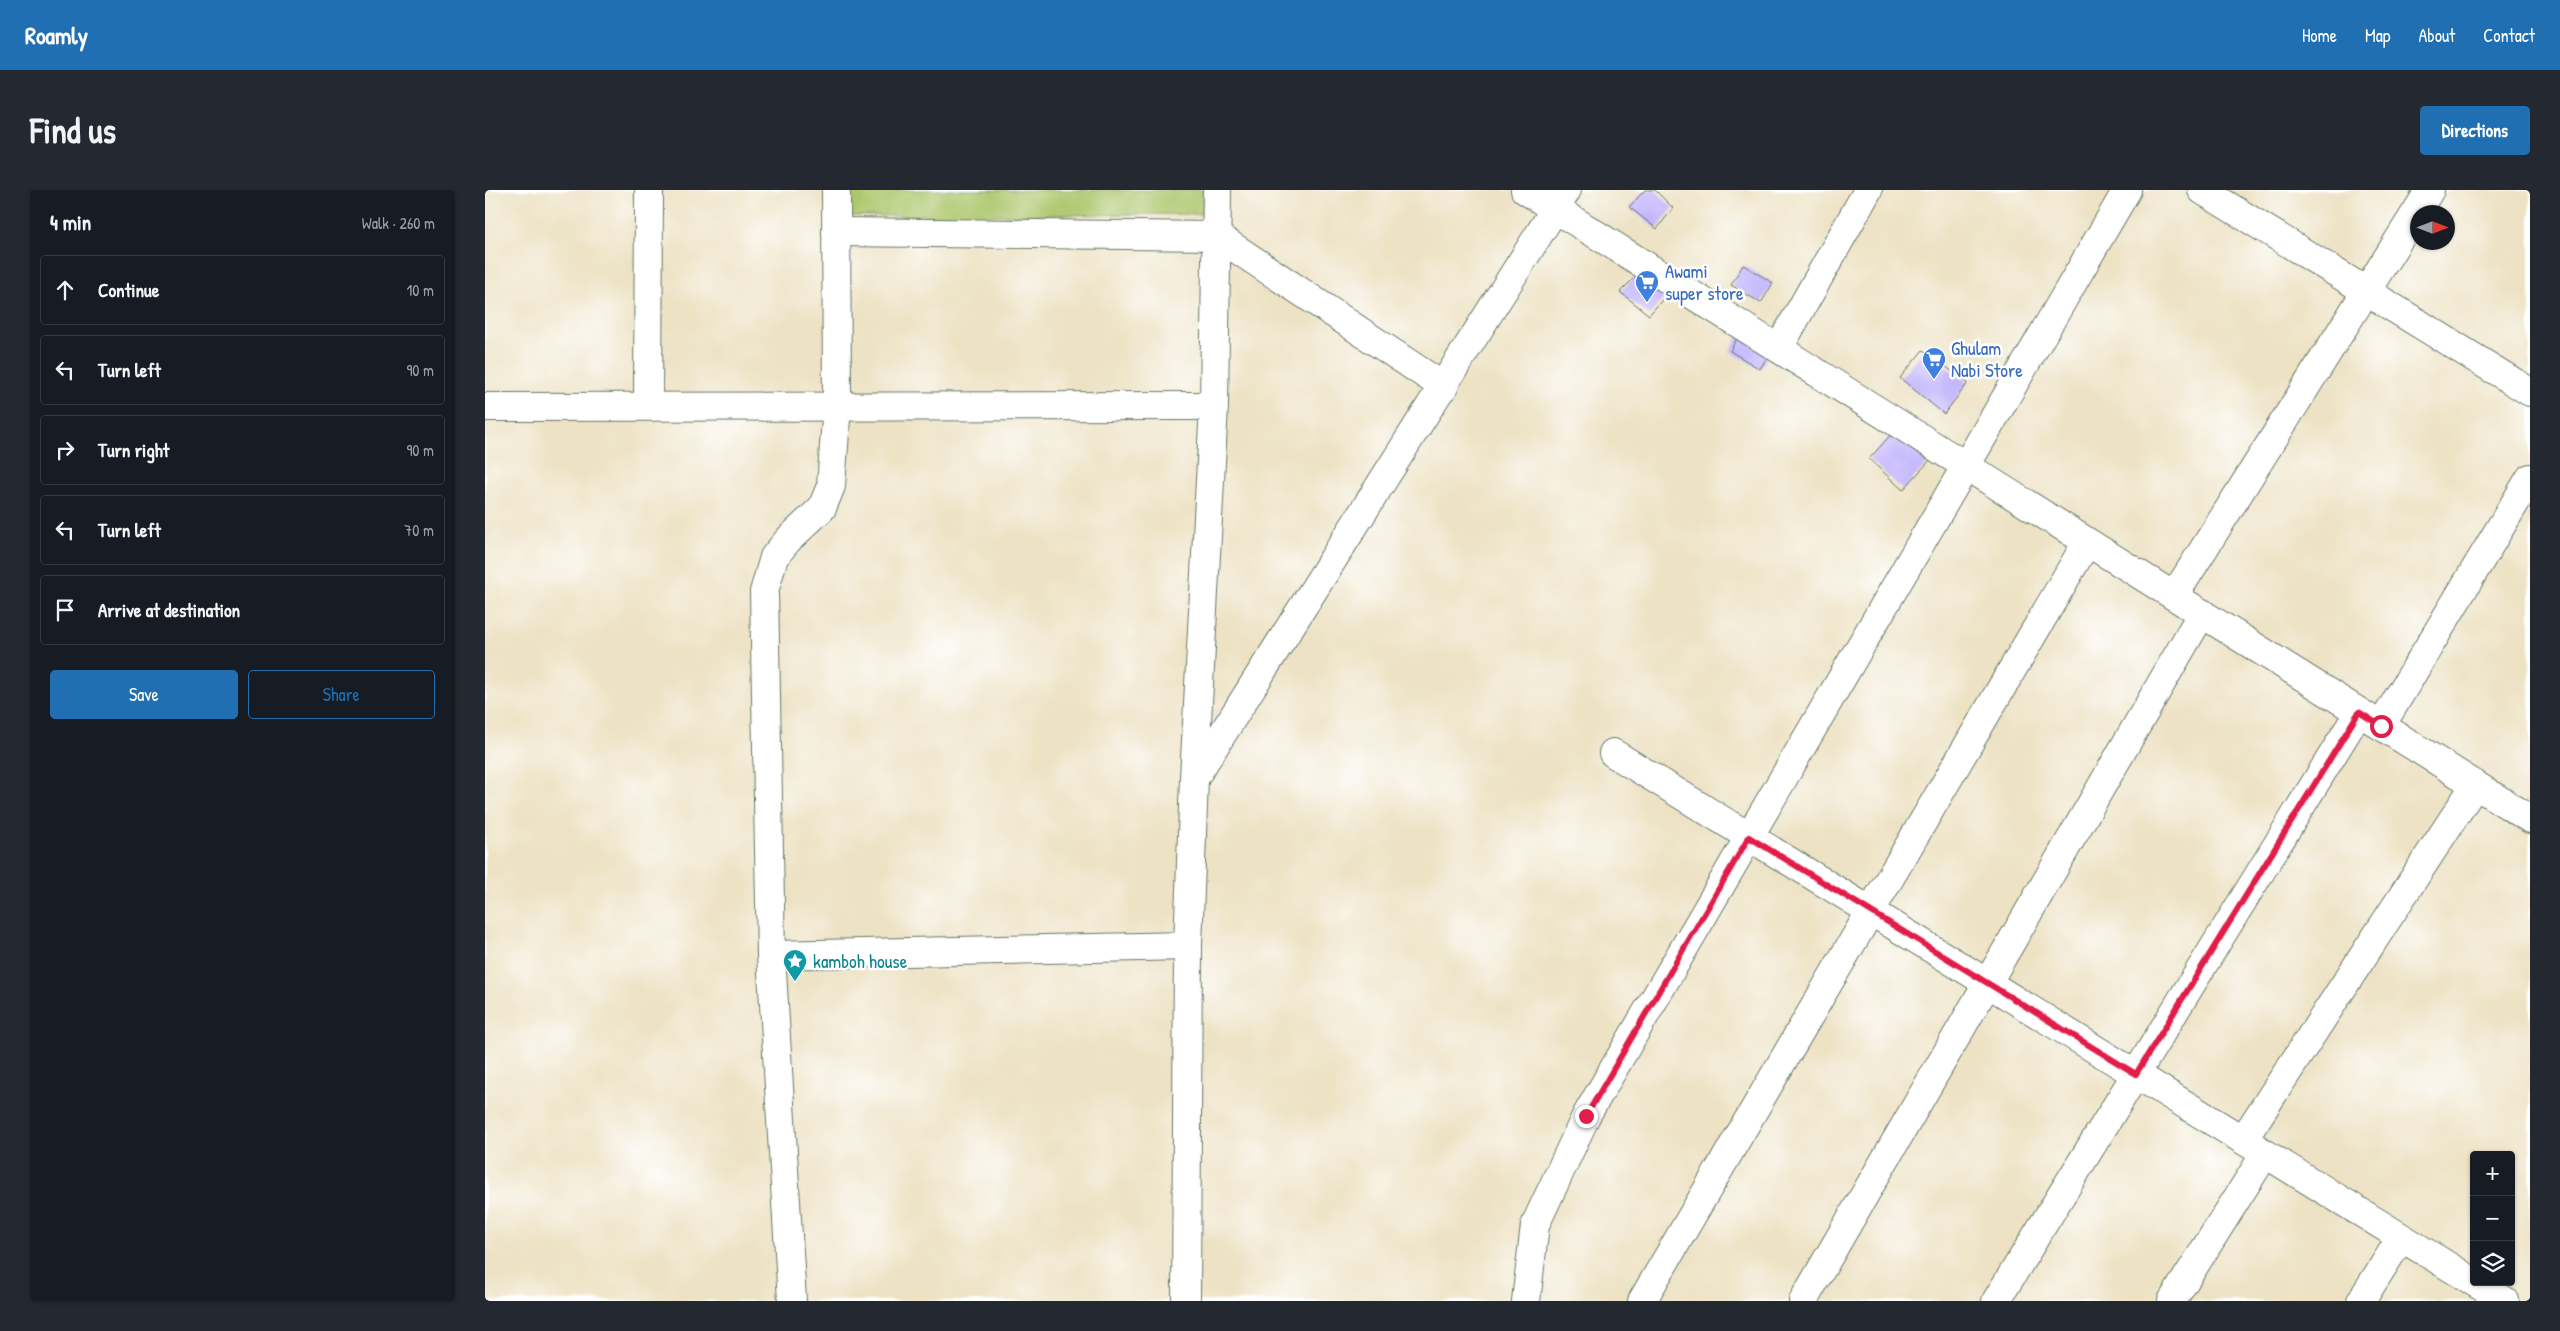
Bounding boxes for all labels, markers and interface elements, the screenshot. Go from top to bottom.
text: Roamly [25,19,88,51]
text: Home [2302,23,2337,48]
text: Map [2365,23,2390,48]
text: About [2418,23,2455,48]
text: Contact [2483,23,2535,48]
button: Directions [2420,106,2530,155]
text: Find us [30,107,116,154]
north arrow [2410,205,2455,250]
text: 4 min [50,208,91,237]
text: Walk · 260 m [362,212,435,234]
place label: Awami super store [1665,258,1744,306]
supermarket icon: Awami super store [1634,269,1660,303]
icon: ahead [51,276,79,304]
text: Continue [98,277,159,303]
text: 10 m [406,279,434,301]
place label: Ghulam Nabi Store [1951,335,2023,383]
supermarket icon: Ghulam Nabi Store [1921,346,1947,380]
icon: left [51,356,79,384]
text: Turn left [98,357,161,383]
text: 90 m [406,359,434,381]
icon: right [51,436,79,464]
text: Turn right [98,437,169,463]
text: 90 m [406,439,434,461]
icon: left [51,516,79,544]
text: Turn left [98,517,161,543]
text: 70 m [404,519,434,541]
icon: arrive [51,596,79,624]
text: Arrive at destination [98,597,240,623]
button: Save [50,670,238,719]
button: Share [248,670,435,719]
route start [2370,715,2393,738]
place icon: kamboh house [782,948,808,982]
place label: kamboh house [813,948,908,974]
route end [1575,1105,1598,1128]
map controls [2470,1151,2515,1286]
button: + [2470,1151,2515,1196]
button: − [2470,1196,2515,1241]
button: layers [2470,1241,2515,1286]

